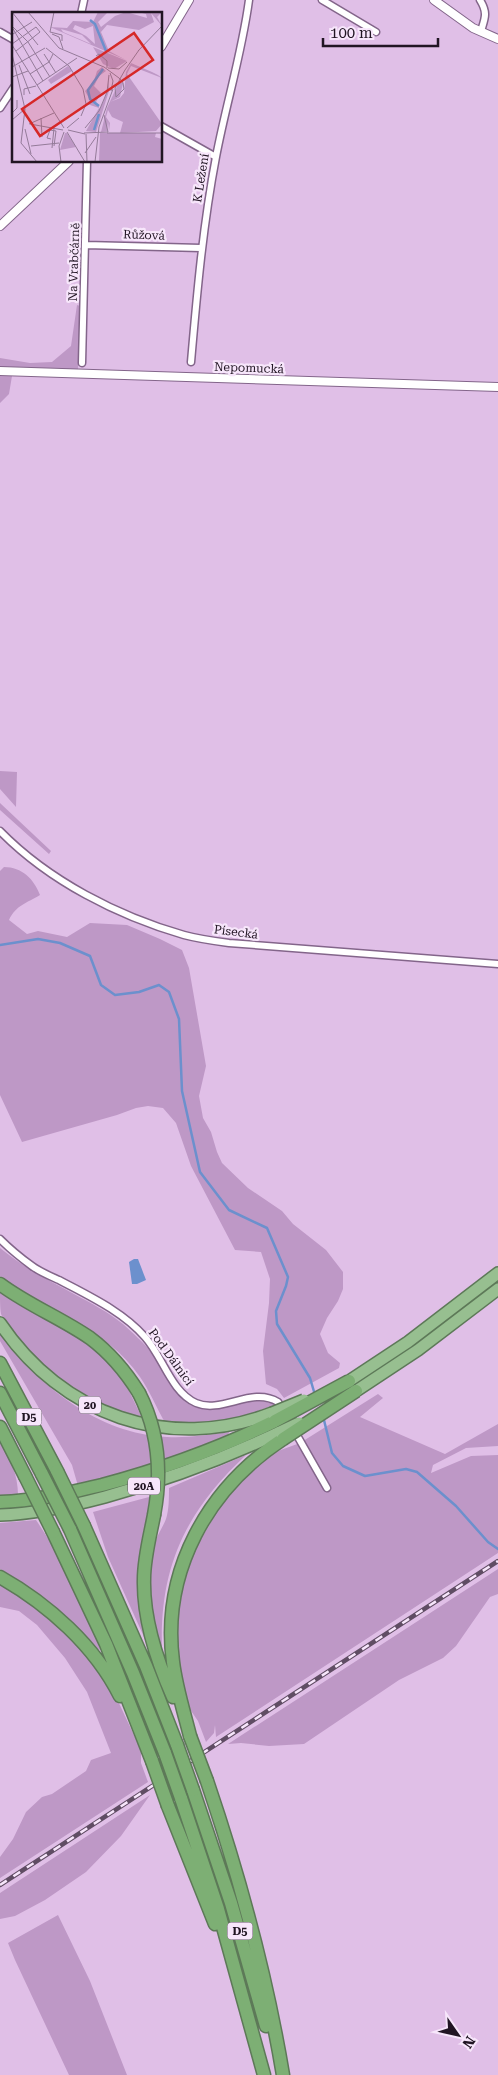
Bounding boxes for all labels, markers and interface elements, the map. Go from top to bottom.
inset map [12,12,162,162]
scale bar [323,15,438,47]
text: 100 m [330,24,373,42]
street label: K Ležení [190,152,212,204]
street label: Na Vrabčárně [66,222,82,301]
street label: Růžová [123,227,166,243]
street label: Nepomucká [214,360,285,376]
street label: Písecká [213,922,259,942]
street label: Pod Dálnicí [146,1326,196,1388]
road number: 20 [79,1396,101,1414]
road number: D5 [16,1408,42,1425]
road number: 20A [128,1478,160,1494]
road number: D5 [228,1922,252,1940]
north arrow [433,2010,483,2060]
text: N [459,2033,478,2051]

